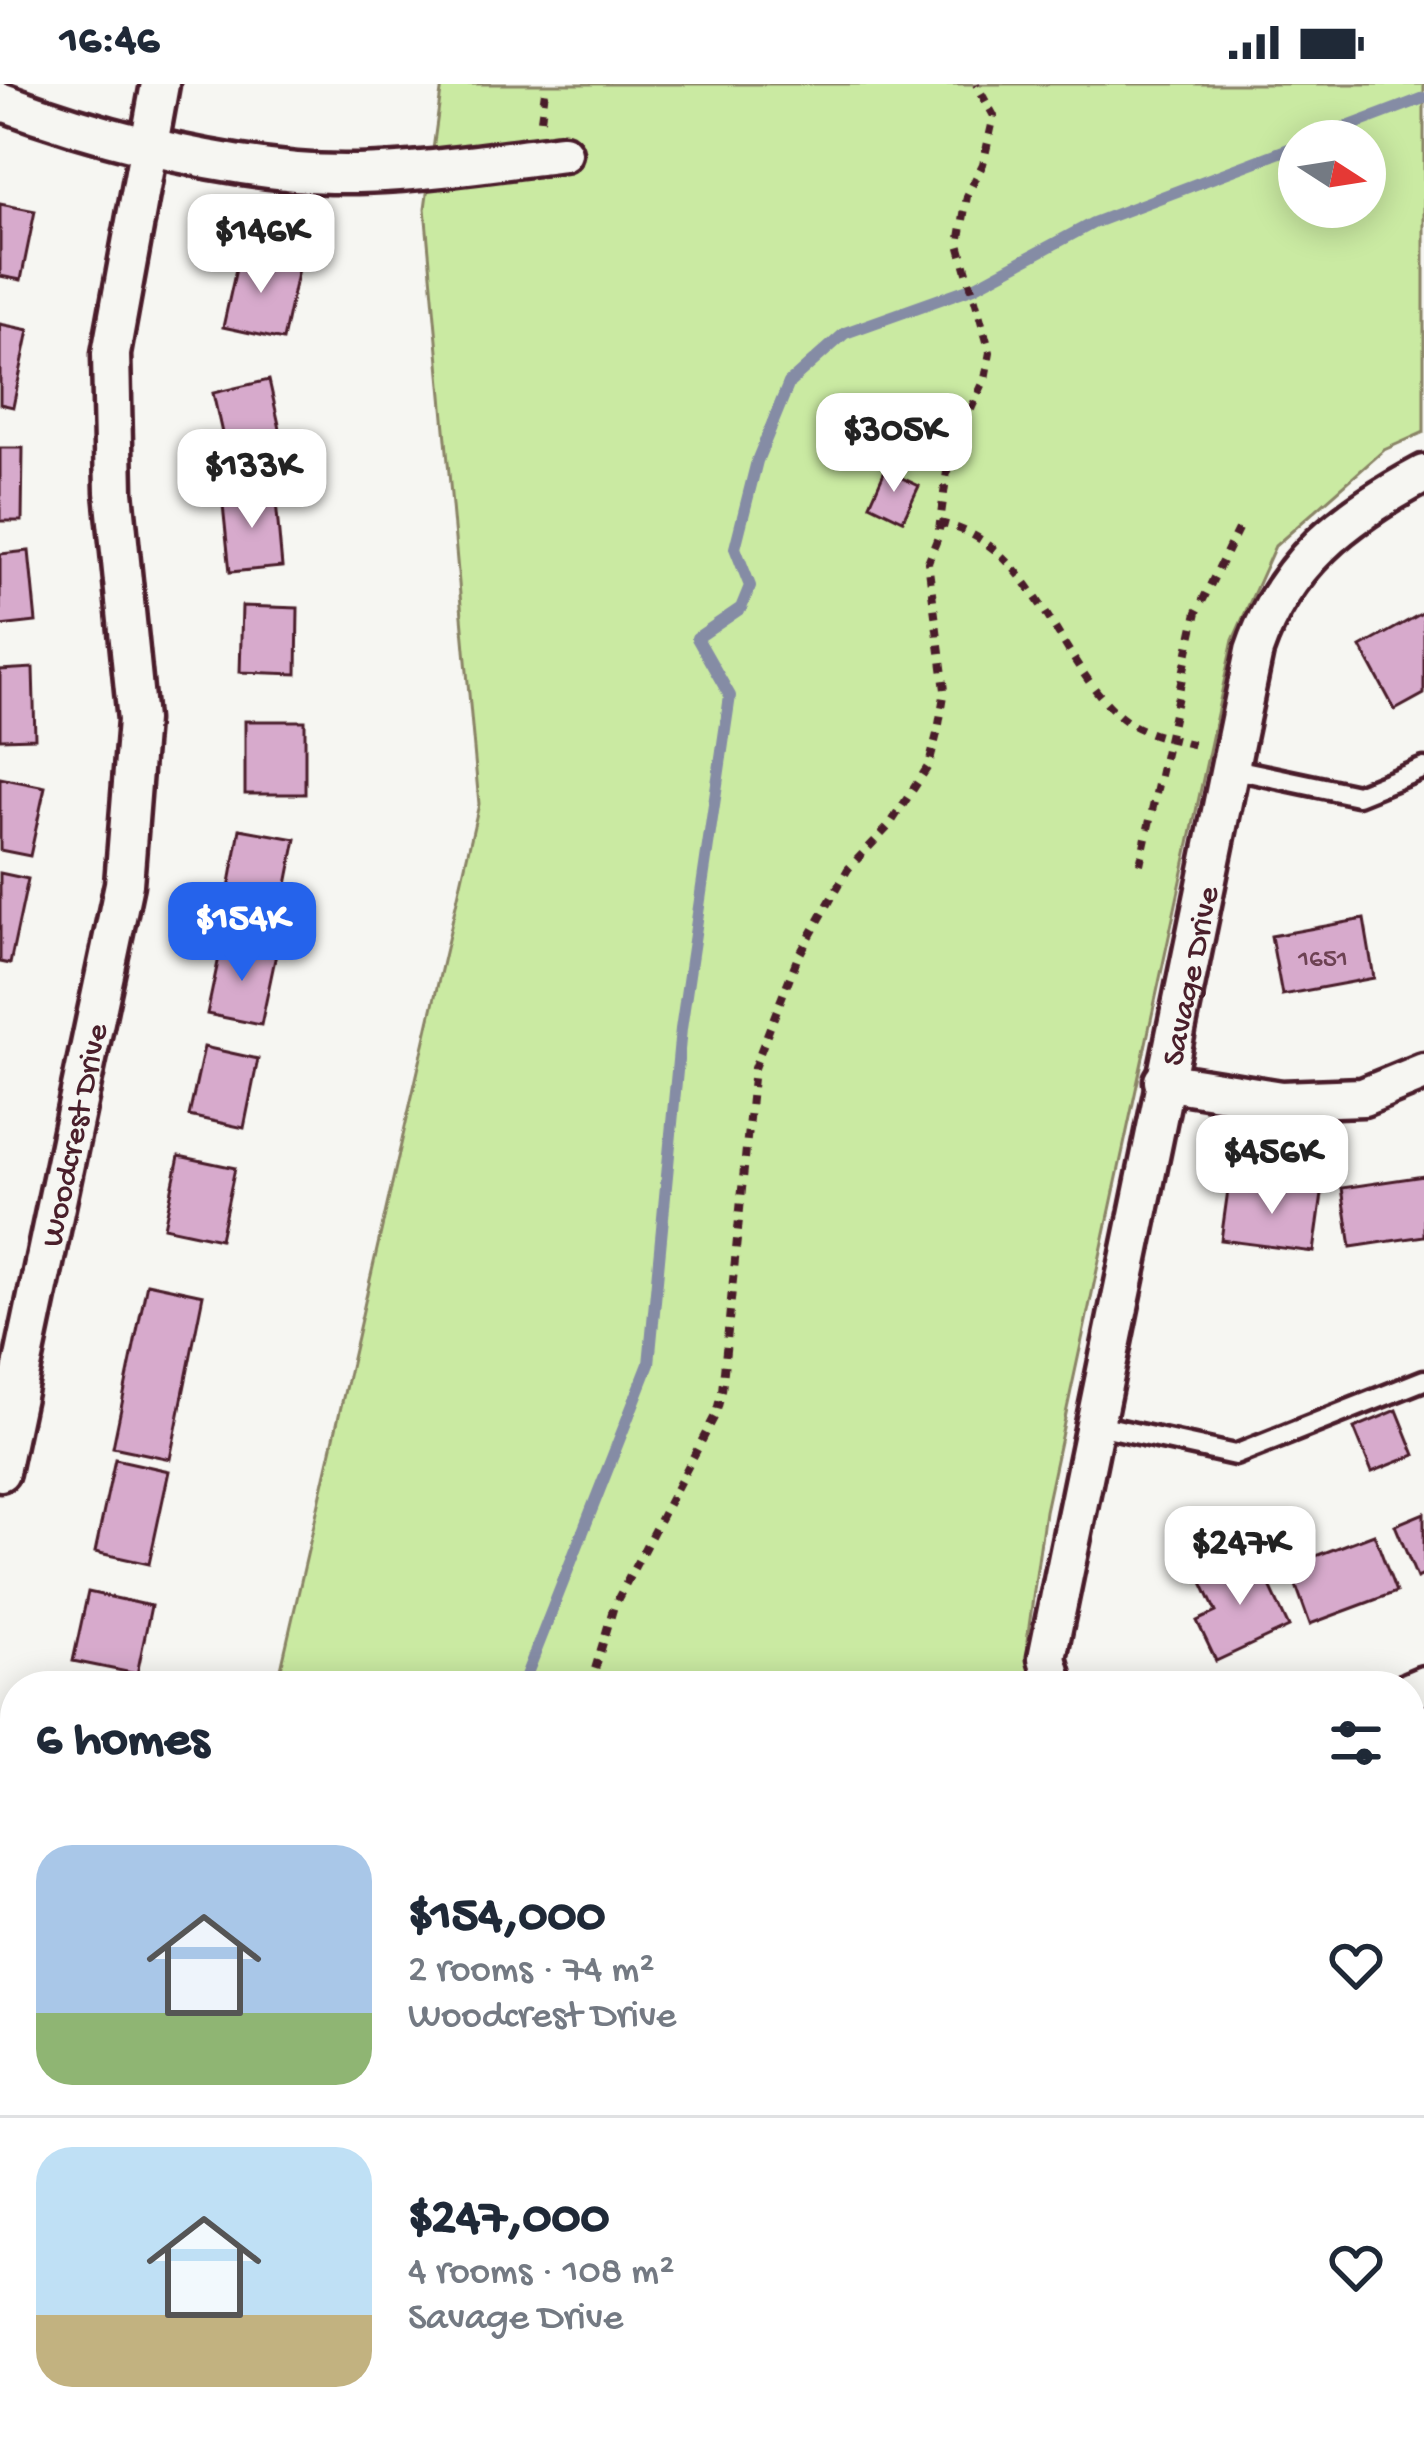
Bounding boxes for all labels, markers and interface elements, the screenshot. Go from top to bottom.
text: 16:46 [60,16,159,69]
north arrow [1278,120,1386,228]
map controls [1278,120,1386,228]
pin: $146K [177,194,345,296]
text: $146K [215,210,307,256]
pin: $305K [810,393,978,495]
text: $305K [843,409,945,455]
pin: $133K [168,429,336,531]
text: $133K [204,445,300,491]
pin: $154K [158,882,326,984]
street label: Savage Drive [1156,883,1230,1070]
text: $154K [195,898,289,944]
house number: 1651 [1297,945,1348,977]
street label: Woodcrest Drive [35,1020,119,1251]
pin: $456K [1188,1115,1356,1217]
text: $456K [1223,1131,1321,1177]
pin: $247K [1156,1506,1324,1608]
text: $247K [1192,1522,1288,1568]
icon: filters [1323,1710,1389,1776]
text: 6 homes [36,1713,209,1773]
text: $154,000 [408,1889,605,1949]
icon: home [132,1893,276,2037]
icon: heart [1323,1932,1389,1998]
text: 2 rooms · 74 m² [408,1949,655,1995]
text: Woodcrest Drive [408,1995,676,2041]
text: $247,000 [408,2191,609,2251]
icon: home [132,2195,276,2339]
icon: heart [1323,2234,1389,2300]
text: 4 rooms · 108 m² [408,2251,674,2297]
text: Savage Drive [408,2297,623,2343]

